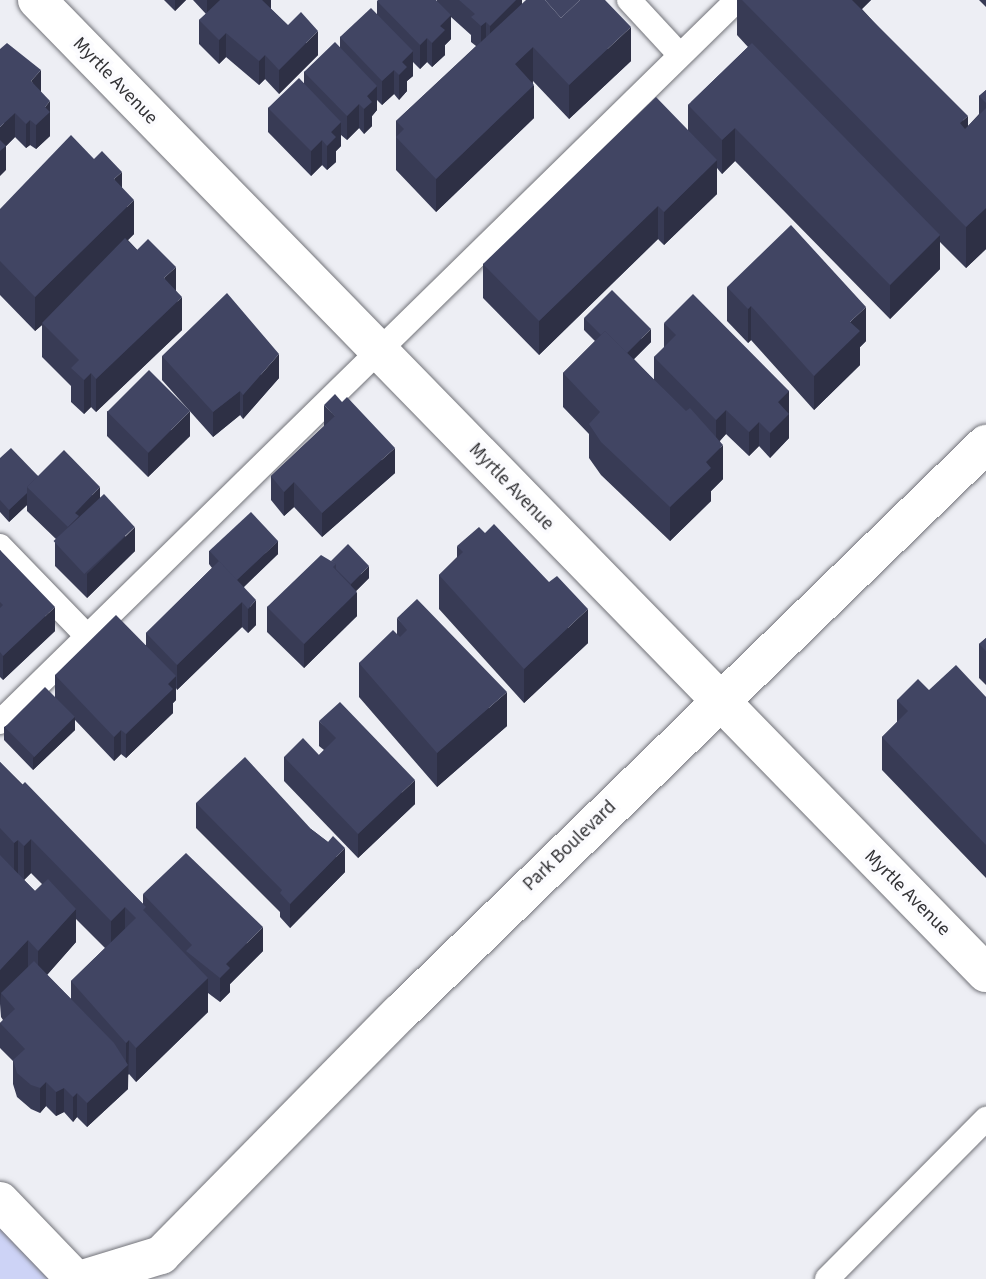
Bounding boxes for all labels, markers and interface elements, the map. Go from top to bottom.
street label: Myrtle Avenue [68,33,162,129]
street label: Myrtle Avenue [464,439,558,535]
street label: Park Boulevard [519,796,621,896]
street label: Myrtle Avenue [859,845,955,941]

